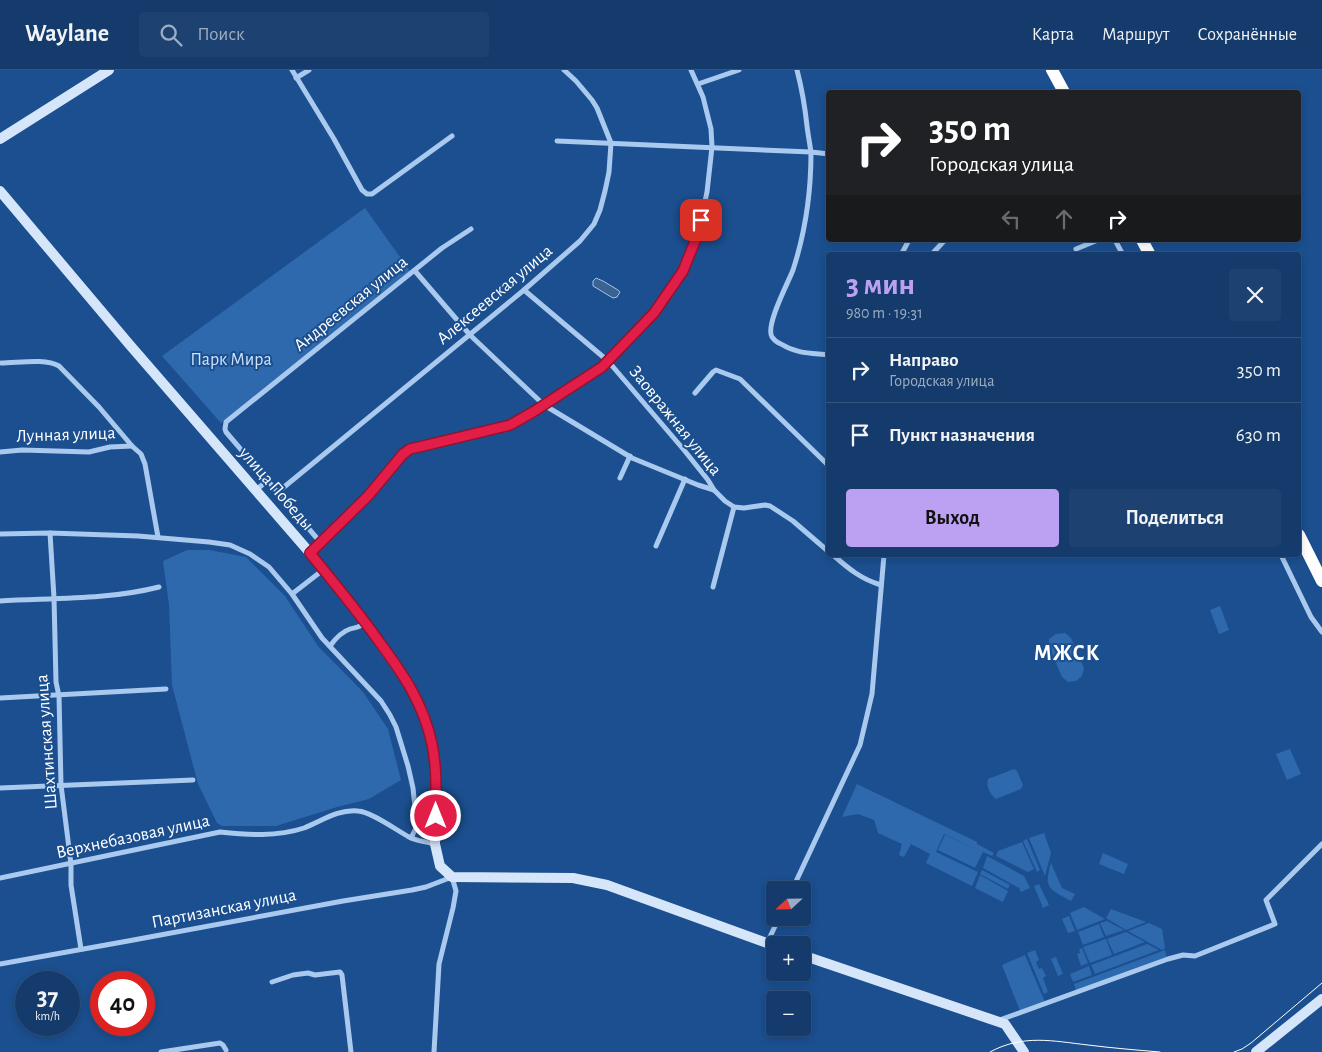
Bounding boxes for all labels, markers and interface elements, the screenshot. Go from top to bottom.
search box [139,12,489,57]
icon: search [157,21,185,49]
text: Waylane [25,22,109,46]
text: Поиск [197,25,245,44]
text: Карта [1032,26,1074,44]
text: Маршрут [1102,26,1170,44]
text: Сохранённые [1198,26,1297,44]
icon: right [846,110,911,175]
text: 350 m [929,112,1011,147]
text: Городская улица [929,153,1074,175]
pin [680,199,722,241]
icon: left [997,205,1025,233]
icon: ahead [1050,205,1078,233]
icon: right [1103,205,1131,233]
icon: arrive [687,206,715,234]
street label: Алексеевская улица [434,242,556,348]
street label: Андреевская улица [291,253,411,355]
button: close [1229,269,1281,321]
text: 3 мин [846,270,915,300]
text: 980 m · 19:31 [846,305,923,321]
park label: Парк Мира [190,351,272,369]
text: Направо [889,351,959,370]
icon: right [846,356,874,384]
text: 350 m [1237,361,1281,380]
street label: Заовражная улица [625,363,725,479]
text: Городская улица [889,373,995,389]
icon: arrive [846,421,874,449]
street label: Лунная улица [16,424,116,446]
text: Пункт назначения [889,426,1035,445]
text: 630 m [1236,426,1281,445]
street label: улица Победы [235,443,317,534]
button: Выход [846,489,1059,547]
button: Поделиться [1069,489,1281,547]
district label: МЖСК [1034,642,1100,664]
street label: Шахтинская улица [33,674,61,810]
position arrow [409,789,461,841]
street label: Верхнебазовая улица [54,811,211,862]
north arrow [766,881,811,926]
map controls [766,881,811,1036]
street label: Партизанская улица [150,886,298,932]
button: + [766,936,811,981]
speed limit sign: 40 [90,971,155,1036]
text: 37 [37,985,58,1010]
button: − [766,991,811,1036]
text: km/h [35,1010,60,1022]

